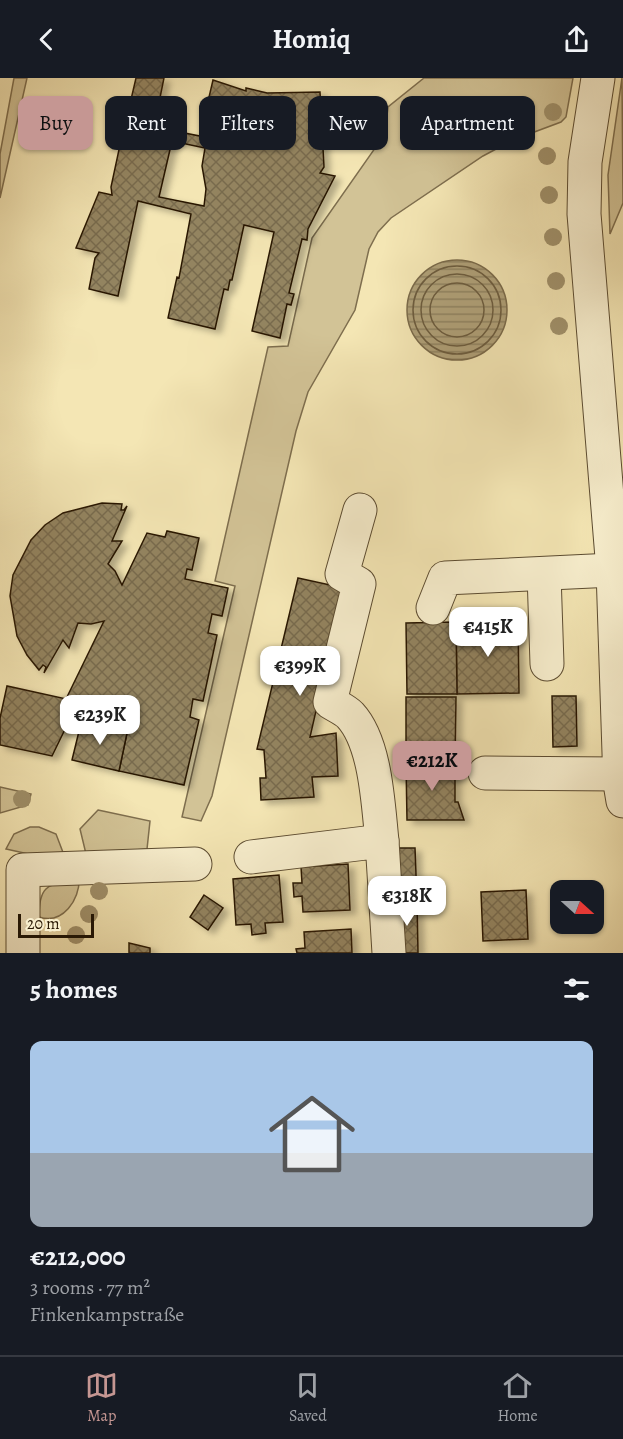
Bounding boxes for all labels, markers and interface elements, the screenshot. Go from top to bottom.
text: Homiq [272,21,351,57]
icon: back [30,23,63,56]
icon: share [560,23,593,56]
chip: Buy [18,96,93,150]
chip: Rent [105,96,187,150]
chip: Filters [199,96,296,150]
chip: New [308,96,388,150]
chip: Apartment [400,96,535,150]
pin: €415K [446,607,530,658]
text: €415K [463,613,513,640]
pin: €399K [258,646,342,697]
text: €399K [274,652,326,679]
pin: €239K [58,695,142,746]
text: €239K [74,701,126,728]
pin: €212K [390,741,474,792]
text: €212K [406,747,458,774]
pin: €318K [365,876,449,927]
north arrow [550,880,604,934]
map controls [550,880,604,934]
text: €318K [382,882,432,909]
scale bar [18,911,94,938]
text: 20 m [27,913,60,935]
text: 5 homes [30,972,118,1007]
icon: filters [560,973,593,1006]
icon: home [258,1080,366,1188]
text: €212,000 [30,1239,126,1274]
text: 3 rooms · 77 m² [30,1274,150,1301]
text: Finkenkampstraße [30,1301,184,1328]
tab: Map [85,1369,118,1427]
tab: Saved [289,1369,327,1427]
tab: Home [497,1369,538,1427]

